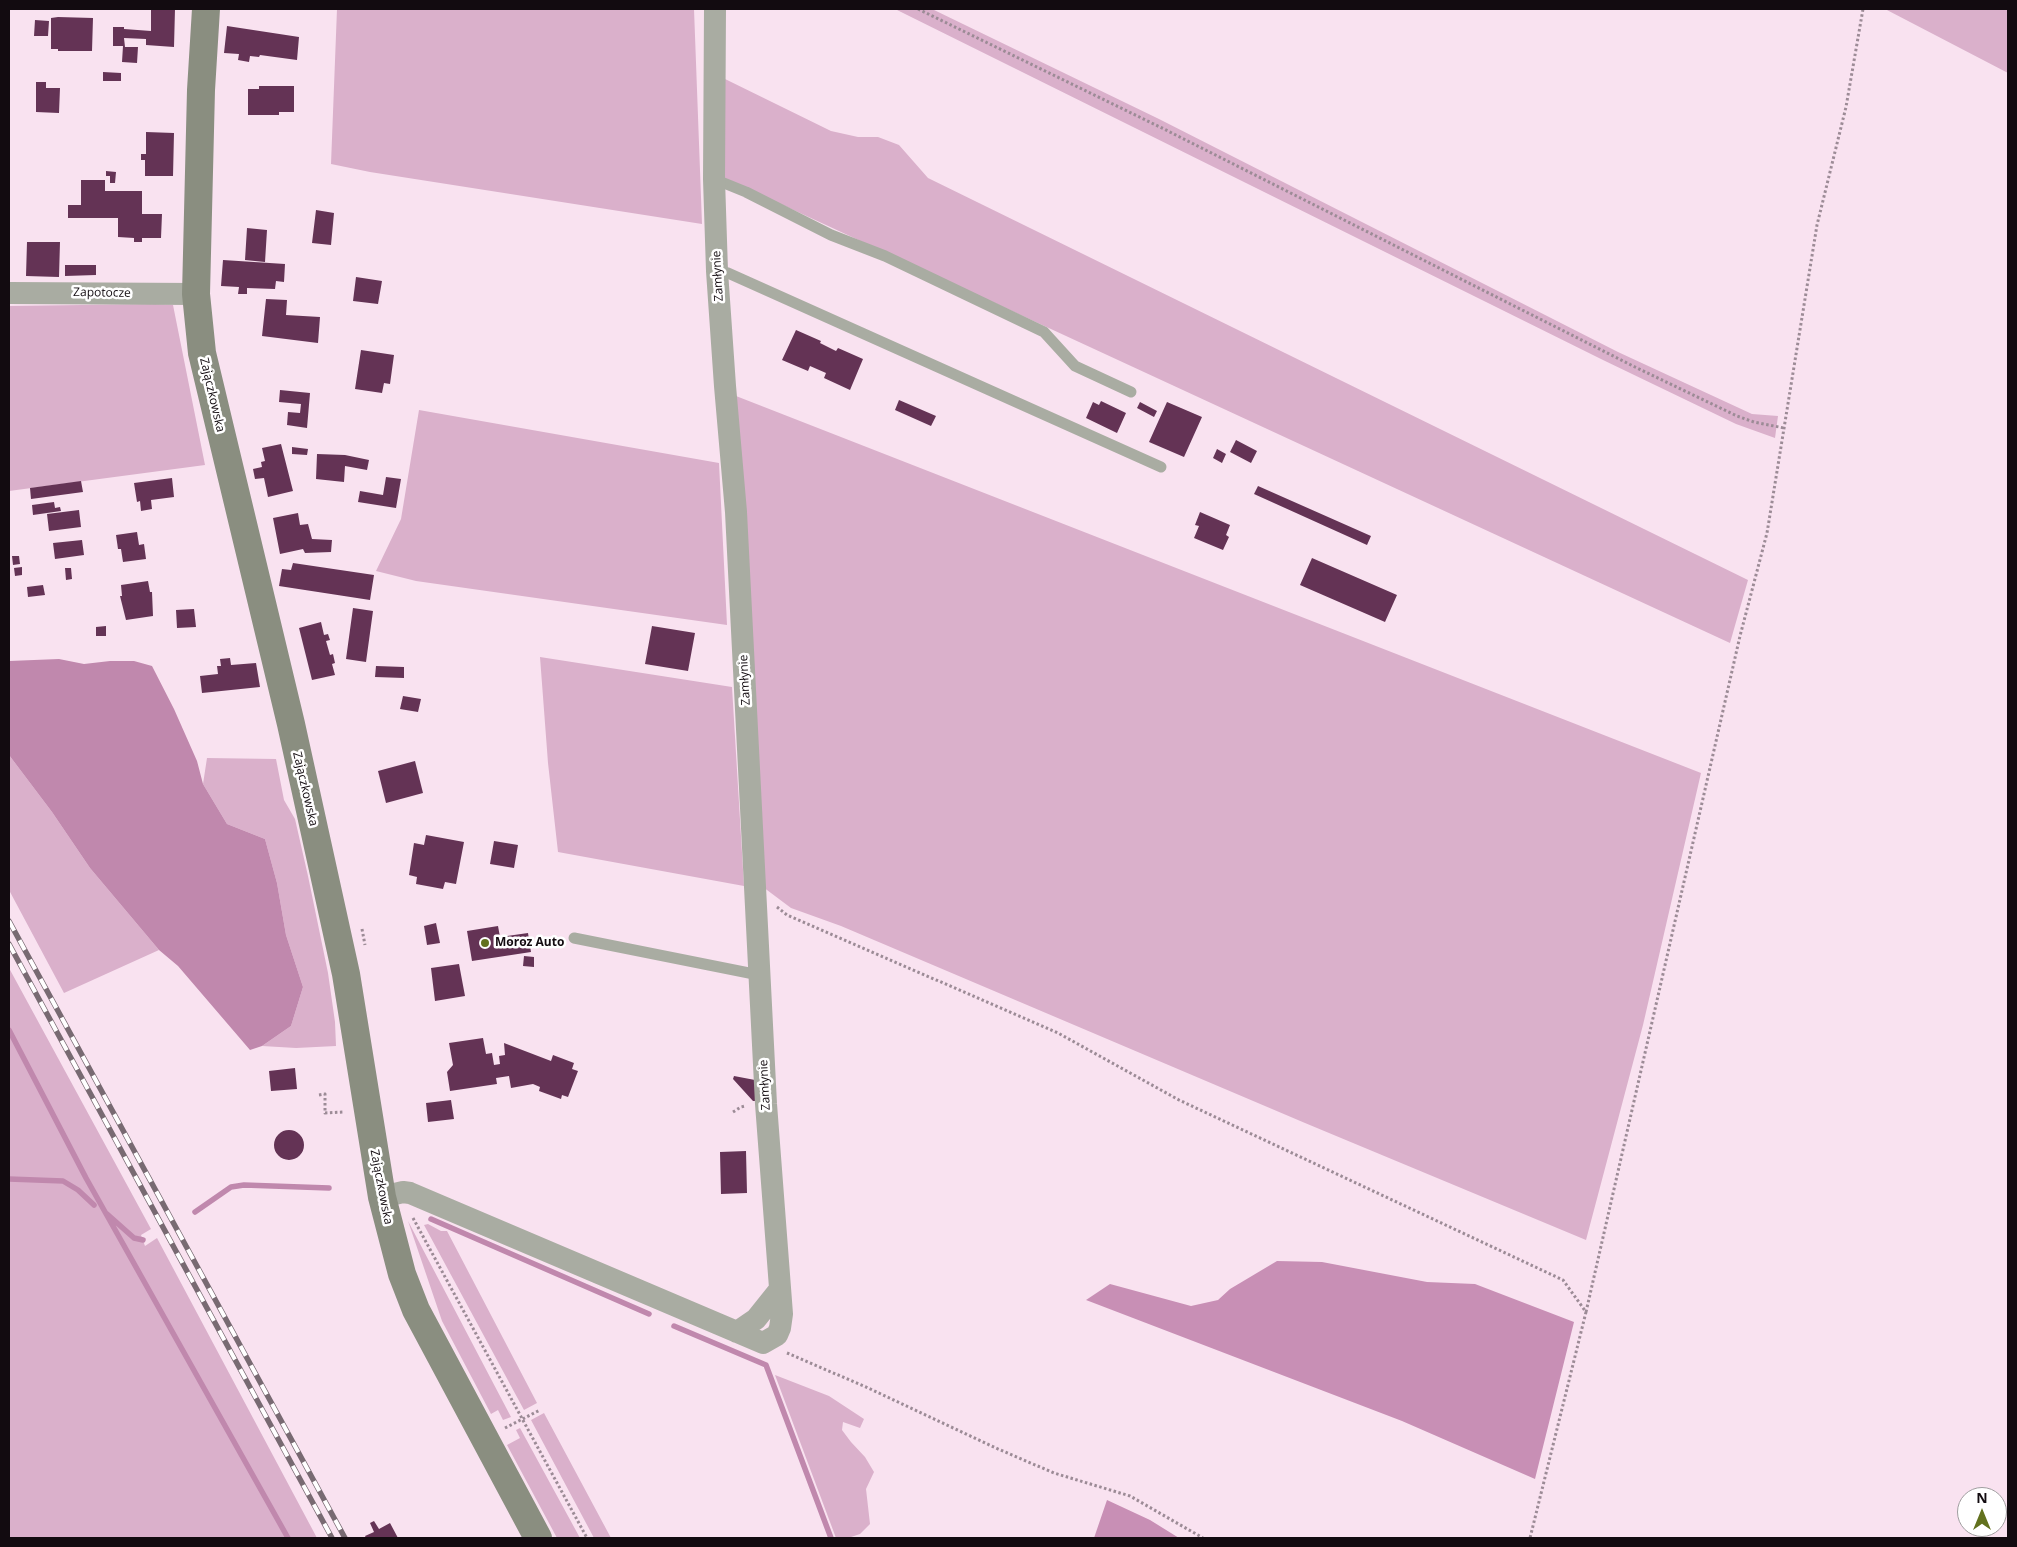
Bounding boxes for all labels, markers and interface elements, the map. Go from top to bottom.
street label: Zamłynie [709,250,727,302]
street label: Zapotocze [73,285,131,301]
street label: Zajączkowska [196,356,228,434]
street label: Zamłynie [736,654,754,706]
street label: Zajączkowska [289,750,321,828]
place label: Moroz Auto [495,936,564,950]
marker: Moroz Auto [479,937,491,949]
street label: Zamłynie [756,1059,774,1111]
street label: Zajączkowska [367,1148,395,1226]
north arrow [1957,1487,2007,1537]
text: N [1976,1488,1988,1507]

